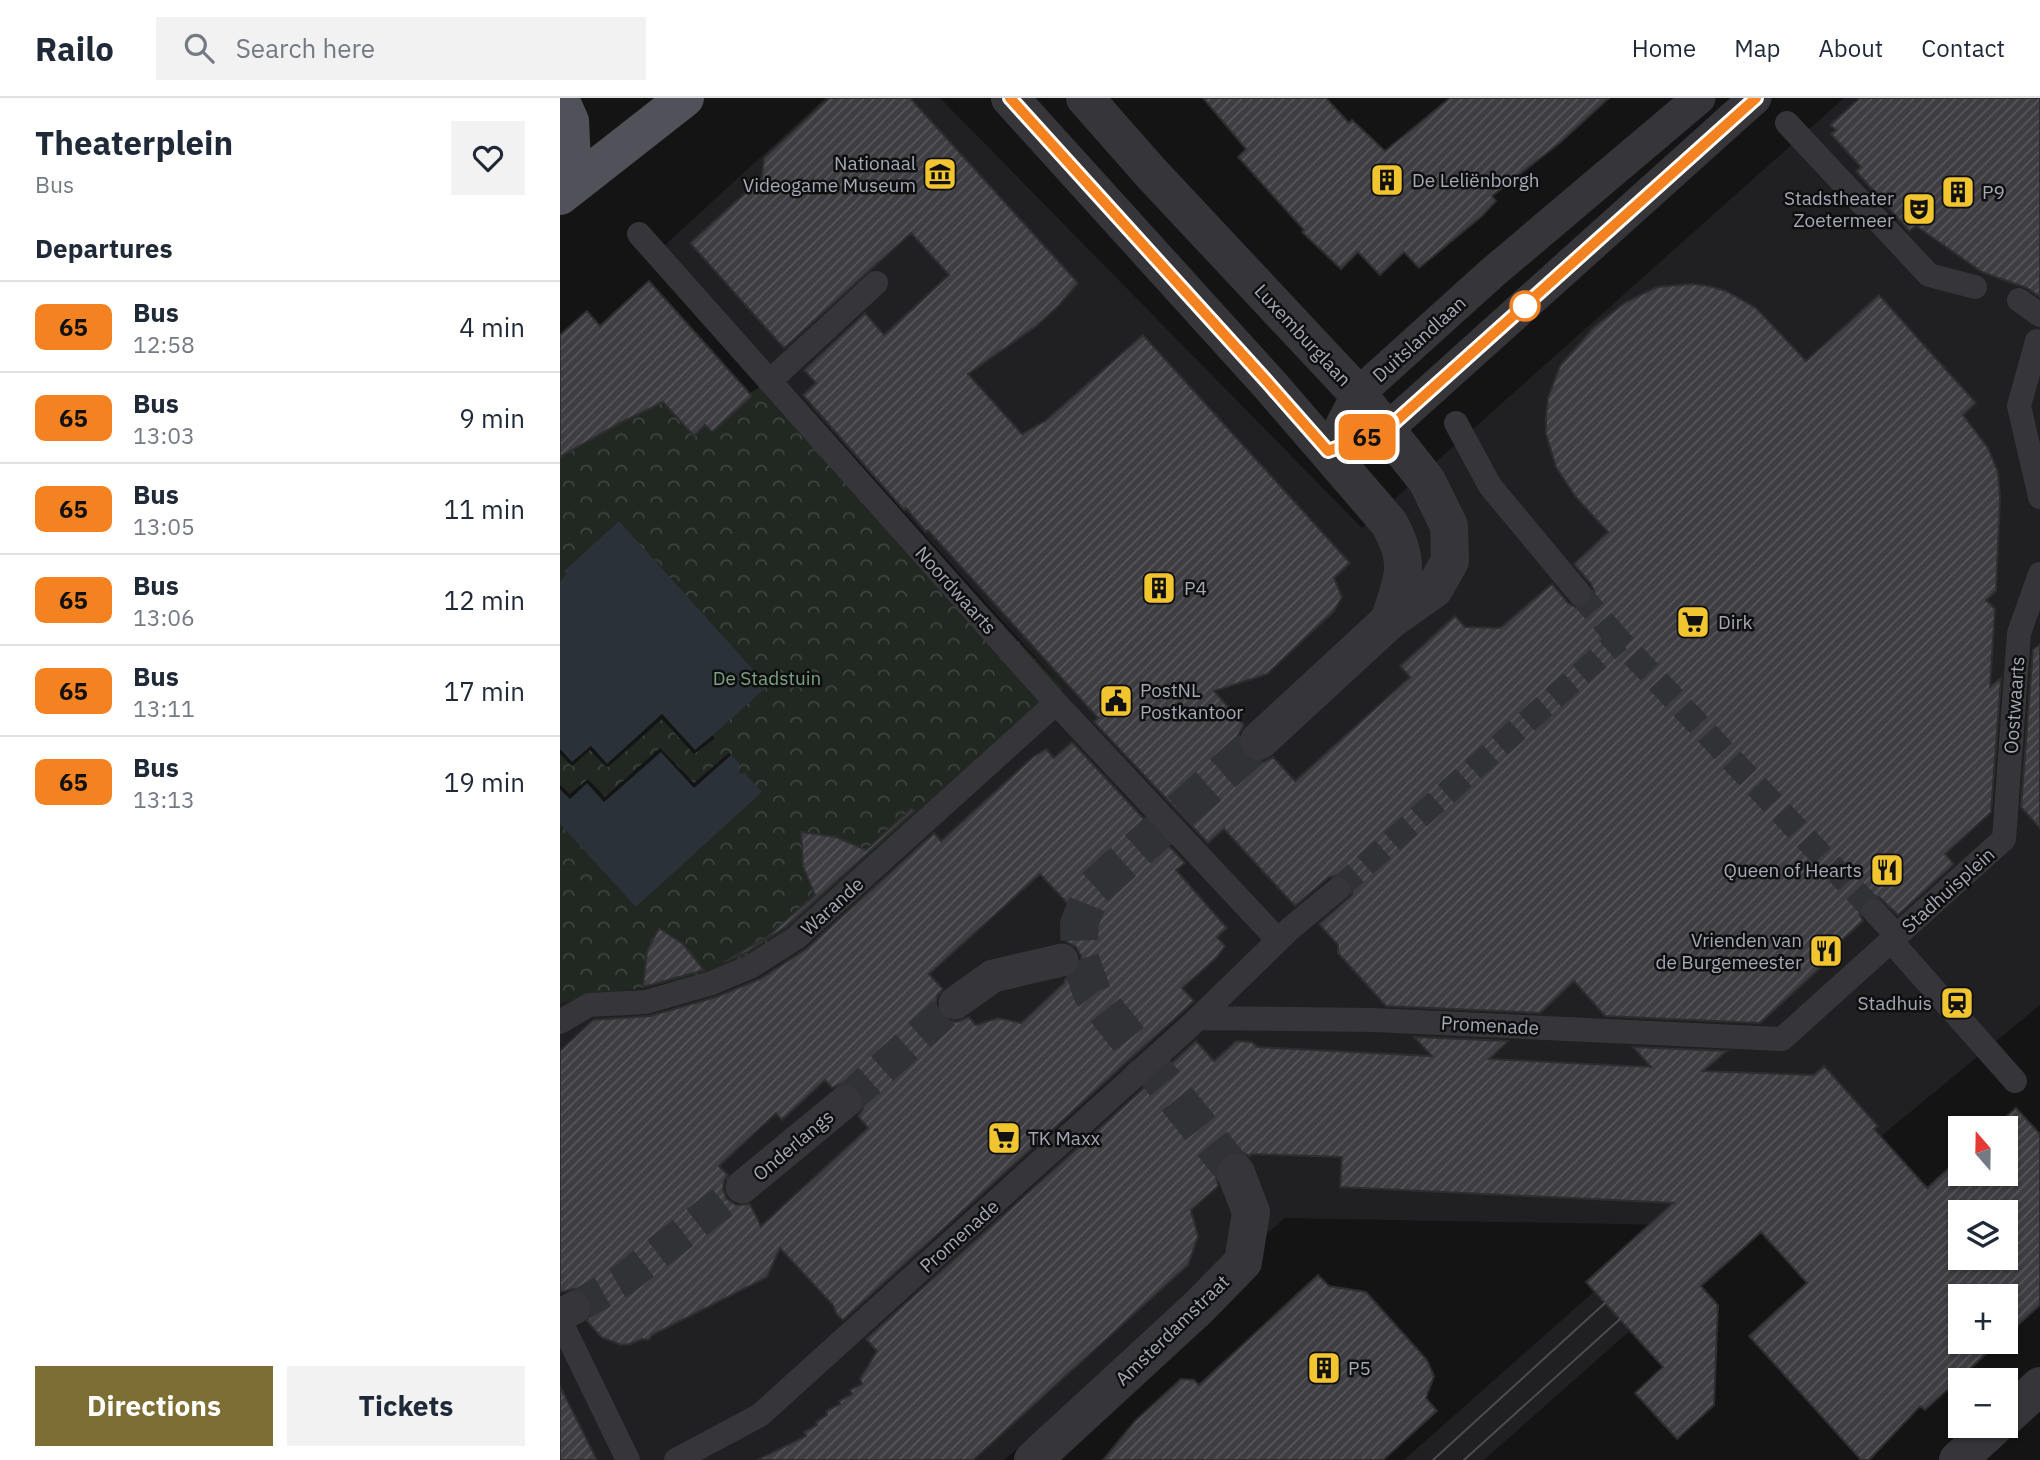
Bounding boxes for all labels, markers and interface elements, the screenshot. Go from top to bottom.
search box [156,17,646,80]
text: Railo [35,27,114,70]
icon: search [180,29,218,67]
text: Search here [236,31,375,65]
text: Home [1632,32,1696,64]
text: Map [1734,32,1780,64]
text: About [1818,32,1883,64]
text: Contact [1921,32,2005,64]
text: Theaterplein [35,121,233,164]
button: heart [451,121,525,195]
place label: Nationaal Videogame Museum [743,151,916,197]
museum icon: Nationaal Videogame Museum [921,155,959,193]
building icon: De Leliënborgh [1368,161,1406,199]
place label: De Leliënborgh [1412,168,1540,192]
text: Bus [35,169,74,199]
building icon: P9 [1939,173,1977,211]
place label: P9 [1982,180,2005,204]
place label: Stadstheater Zoetermeer [1784,186,1894,232]
theatre icon: Stadstheater Zoetermeer [1900,190,1938,228]
text: Departures [35,231,173,265]
street label: Luxemburglaan [1249,279,1357,391]
street label: Duitslandlaan [1367,291,1471,387]
unlabelled marker [1510,291,1540,321]
text: Bus [133,295,179,329]
text: 4 min [459,310,525,344]
text: 65 [59,311,88,343]
text: 12:58 [133,329,195,359]
text: Bus [133,386,179,420]
text: 9 min [459,401,525,435]
text: 65 [59,402,88,434]
line badge: 65 [1336,414,1398,460]
text: 13:03 [133,420,195,450]
text: 65 [1353,421,1381,453]
text: Bus [133,477,179,511]
text: 11 min [444,492,525,526]
text: 65 [59,493,88,525]
text: 13:05 [133,511,195,541]
street label: Noordwaarts [910,541,1002,639]
text: Bus [133,568,179,602]
building icon: P4 [1140,569,1178,607]
place label: P4 [1184,576,1207,600]
text: 12 min [444,583,525,617]
text: 65 [59,584,88,616]
text: 13:06 [133,602,195,632]
supermarket icon: Dirk [1674,603,1712,641]
place label: Dirk [1718,610,1753,634]
street label: Oostwaarts [1999,655,2029,755]
text: Bus [133,659,179,693]
park label: De Stadstuin [713,666,821,690]
text: 17 min [444,674,525,708]
text: 65 [59,675,88,707]
place label: PostNL Postkantoor [1140,678,1243,724]
public building icon: PostNL Postkantoor [1097,682,1135,720]
text: 13:11 [133,693,195,723]
text: Bus [133,750,179,784]
text: 19 min [444,765,525,799]
text: 65 [59,766,88,798]
text: 13:13 [133,784,195,814]
street label: Stadhuisplein [1897,842,1999,938]
restaurant icon: Queen of Hearts [1868,851,1906,889]
place label: Queen of Hearts [1723,858,1862,882]
street label: Warande [796,872,868,940]
place label: Vrienden van de Burgemeester [1655,928,1802,974]
restaurant icon: Vrienden van de Burgemeester [1807,932,1845,970]
station icon: Stadhuis [1938,984,1976,1022]
place label: Stadhuis [1858,991,1932,1015]
street label: Promenade [1440,1010,1540,1040]
street label: Onderlangs [748,1104,838,1186]
north arrow [1948,1116,2018,1186]
map controls [1948,1116,2018,1438]
supermarket icon: TK Maxx [985,1119,1023,1157]
place label: TK Maxx [1028,1126,1101,1150]
street label: Promenade [914,1194,1004,1278]
button: layers [1948,1200,2018,1270]
street label: Amsterdamstraat [1110,1270,1234,1390]
button: + [1948,1284,2018,1354]
building icon: P5 [1305,1349,1343,1387]
place label: P5 [1348,1356,1371,1380]
button: Directions [35,1366,273,1446]
button: Tickets [287,1366,525,1446]
button: − [1948,1368,2018,1438]

